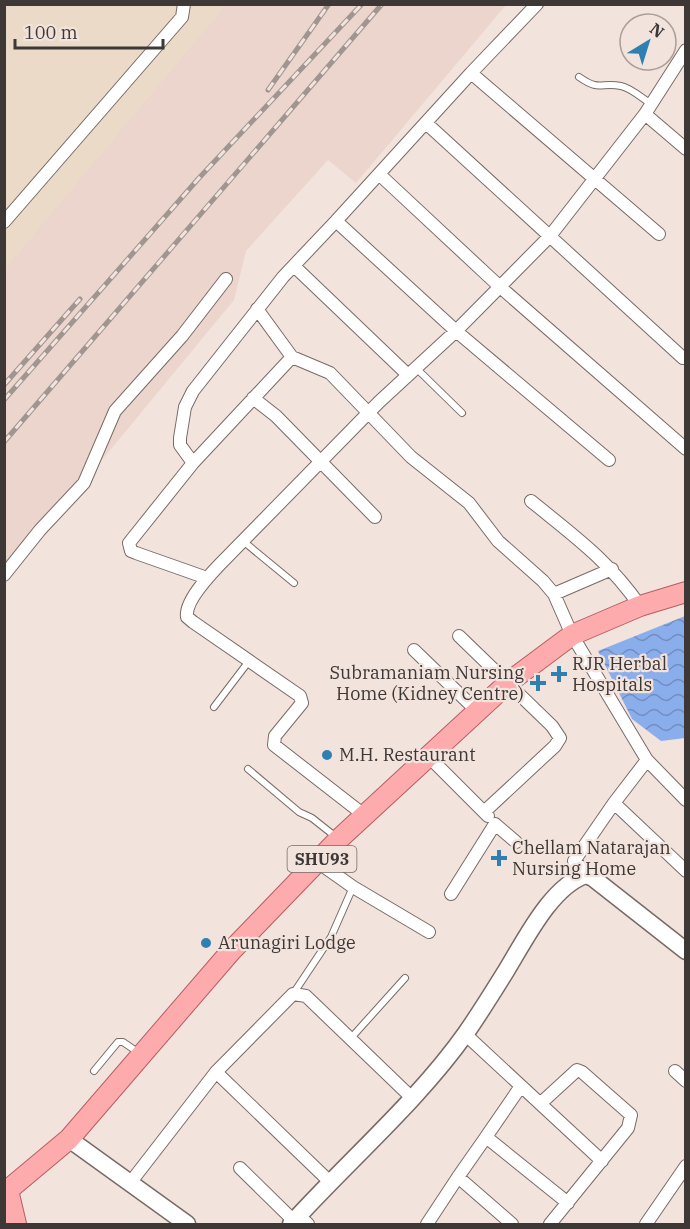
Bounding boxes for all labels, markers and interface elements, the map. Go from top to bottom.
scale bar [15,12,164,50]
north arrow [618,12,678,72]
text: N [646,18,668,42]
text: 100 m [24,21,78,44]
place label: RJR Herbal Hospitals [572,652,667,696]
place label: Subramaniam Nursing Home (Kidney Centre) [330,661,524,705]
marker: RJR Herbal Hospitals [550,665,568,683]
marker: Subramaniam Nursing Home (Kidney Centre) [529,674,547,692]
place label: M.H. Restaurant [339,743,476,766]
marker: M.H. Restaurant [320,748,334,762]
place label: Chellam Natarajan Nursing Home [512,836,671,880]
road number: SHU93 [288,846,356,872]
marker: Chellam Natarajan Nursing Home [490,849,508,867]
place label: Arunagiri Lodge [218,931,356,954]
marker: Arunagiri Lodge [199,936,213,950]

